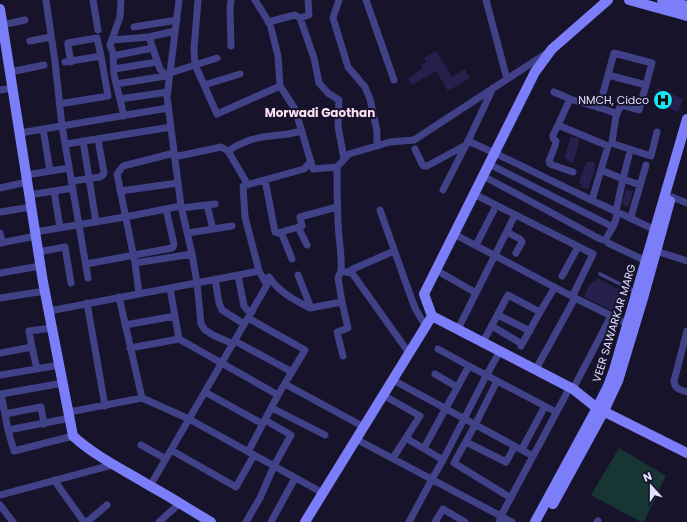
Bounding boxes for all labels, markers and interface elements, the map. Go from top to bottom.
hospital icon: NMCH, Cidco [652,89,674,111]
place label: NMCH, Cidco [578,92,649,108]
district label: Morwadi Gaothan [265,104,375,121]
street label: VEER SAWARKAR MARG [588,262,640,384]
north arrow [631,466,671,506]
text: N [641,468,654,486]

